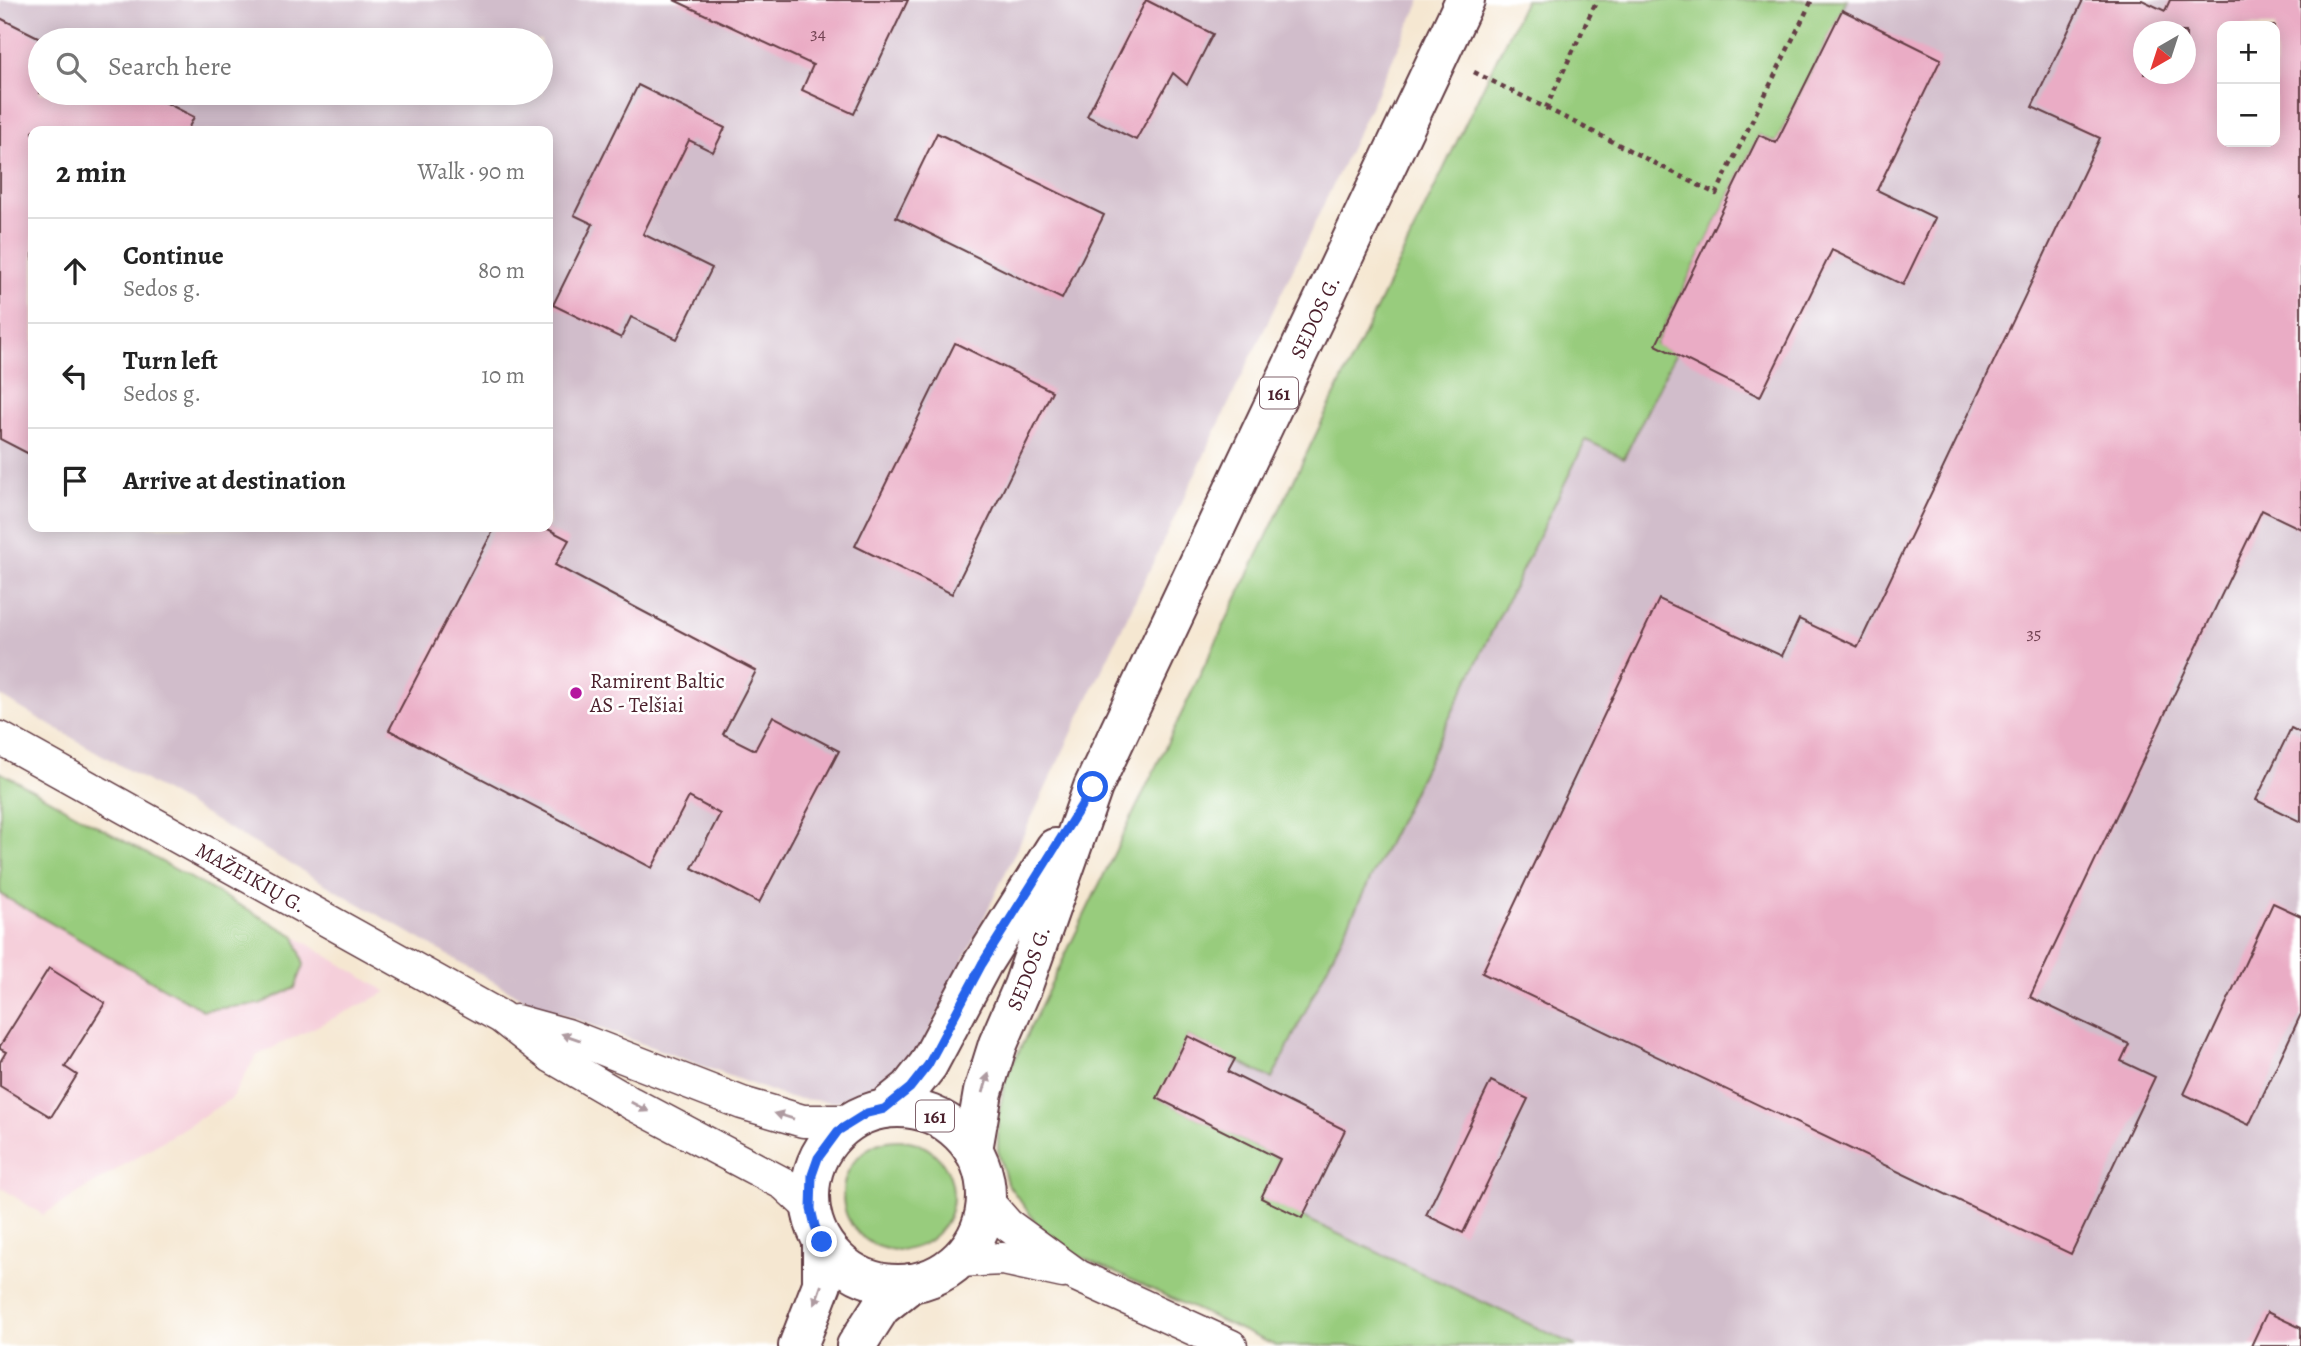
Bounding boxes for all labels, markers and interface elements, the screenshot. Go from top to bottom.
house number: 34 [810,21,826,45]
north arrow [2133,21,2196,84]
map controls [2217,21,2280,147]
button: + [2217,21,2280,84]
search box [28,28,553,105]
icon: search [52,48,90,86]
text: Search here [108,49,232,84]
button: − [2217,84,2280,147]
text: 2 min [56,152,126,192]
text: Walk · 90 m [418,156,525,187]
text: Continue [123,238,224,273]
icon: ahead [56,252,94,290]
text: 80 m [478,255,525,286]
street label: SEDOS G. [1284,271,1347,363]
text: Sedos g. [123,273,201,304]
text: Turn left [123,343,218,378]
icon: left [56,357,94,395]
text: 10 m [481,360,525,391]
text: Sedos g. [123,378,201,409]
road number: 161 [1260,378,1298,408]
icon: arrive [56,462,94,500]
text: Arrive at destination [123,463,346,498]
house number: 35 [2026,621,2042,645]
place label: Ramirent Baltic AS - Telšiai [589,667,725,719]
marker: Ramirent Baltic AS - Telšiai [568,685,584,701]
route start [1077,771,1108,802]
street label: MAŽEIKIŲ G. [191,836,311,919]
street label: SEDOS G. [1000,922,1057,1015]
one-way arrow [560,1031,581,1042]
one-way arrow [981,1073,991,1094]
road number: 161 [916,1100,954,1132]
one-way arrow [630,1101,650,1113]
one-way arrow [773,1110,794,1120]
route end [806,1226,837,1257]
one-way arrow [812,1285,823,1306]

